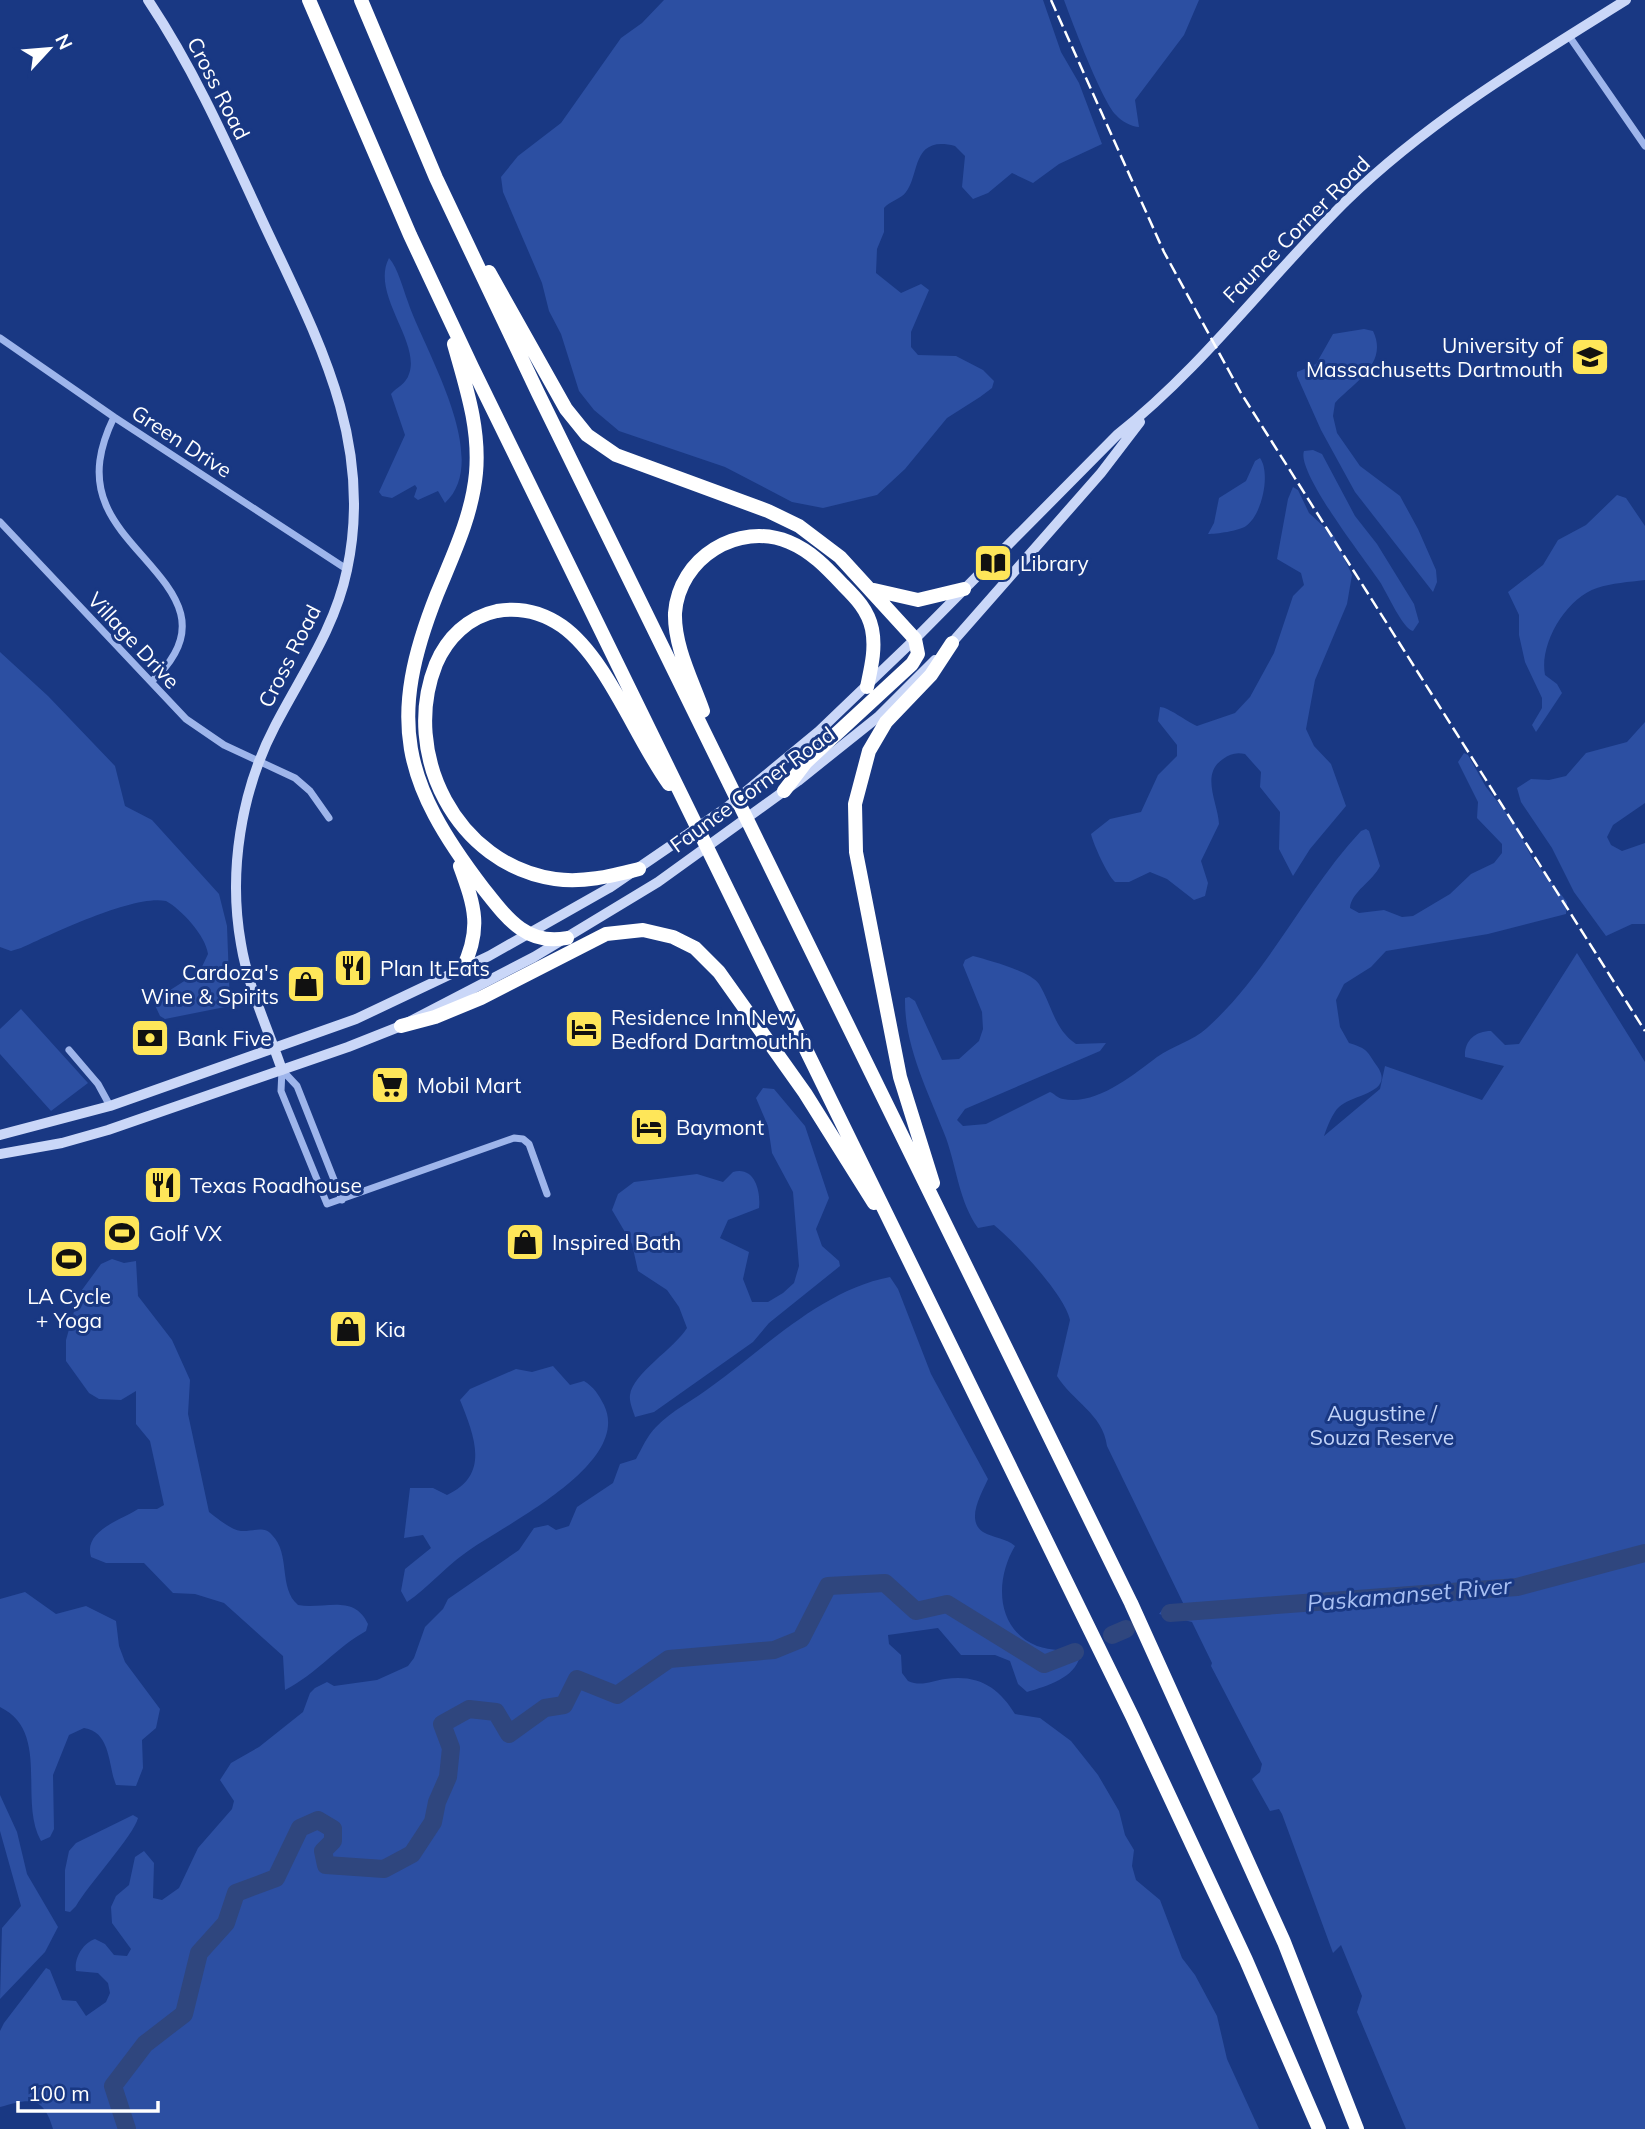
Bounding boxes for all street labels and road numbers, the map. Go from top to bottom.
street label: Cross Road [182,32,256,144]
street label: Faunce Corner Road [1217,150,1375,308]
street label: Green Drive [127,399,237,483]
street label: Village Drive [83,586,185,694]
street label: Cross Road [252,600,326,712]
street label: Faunce Corner Road [665,721,839,857]

